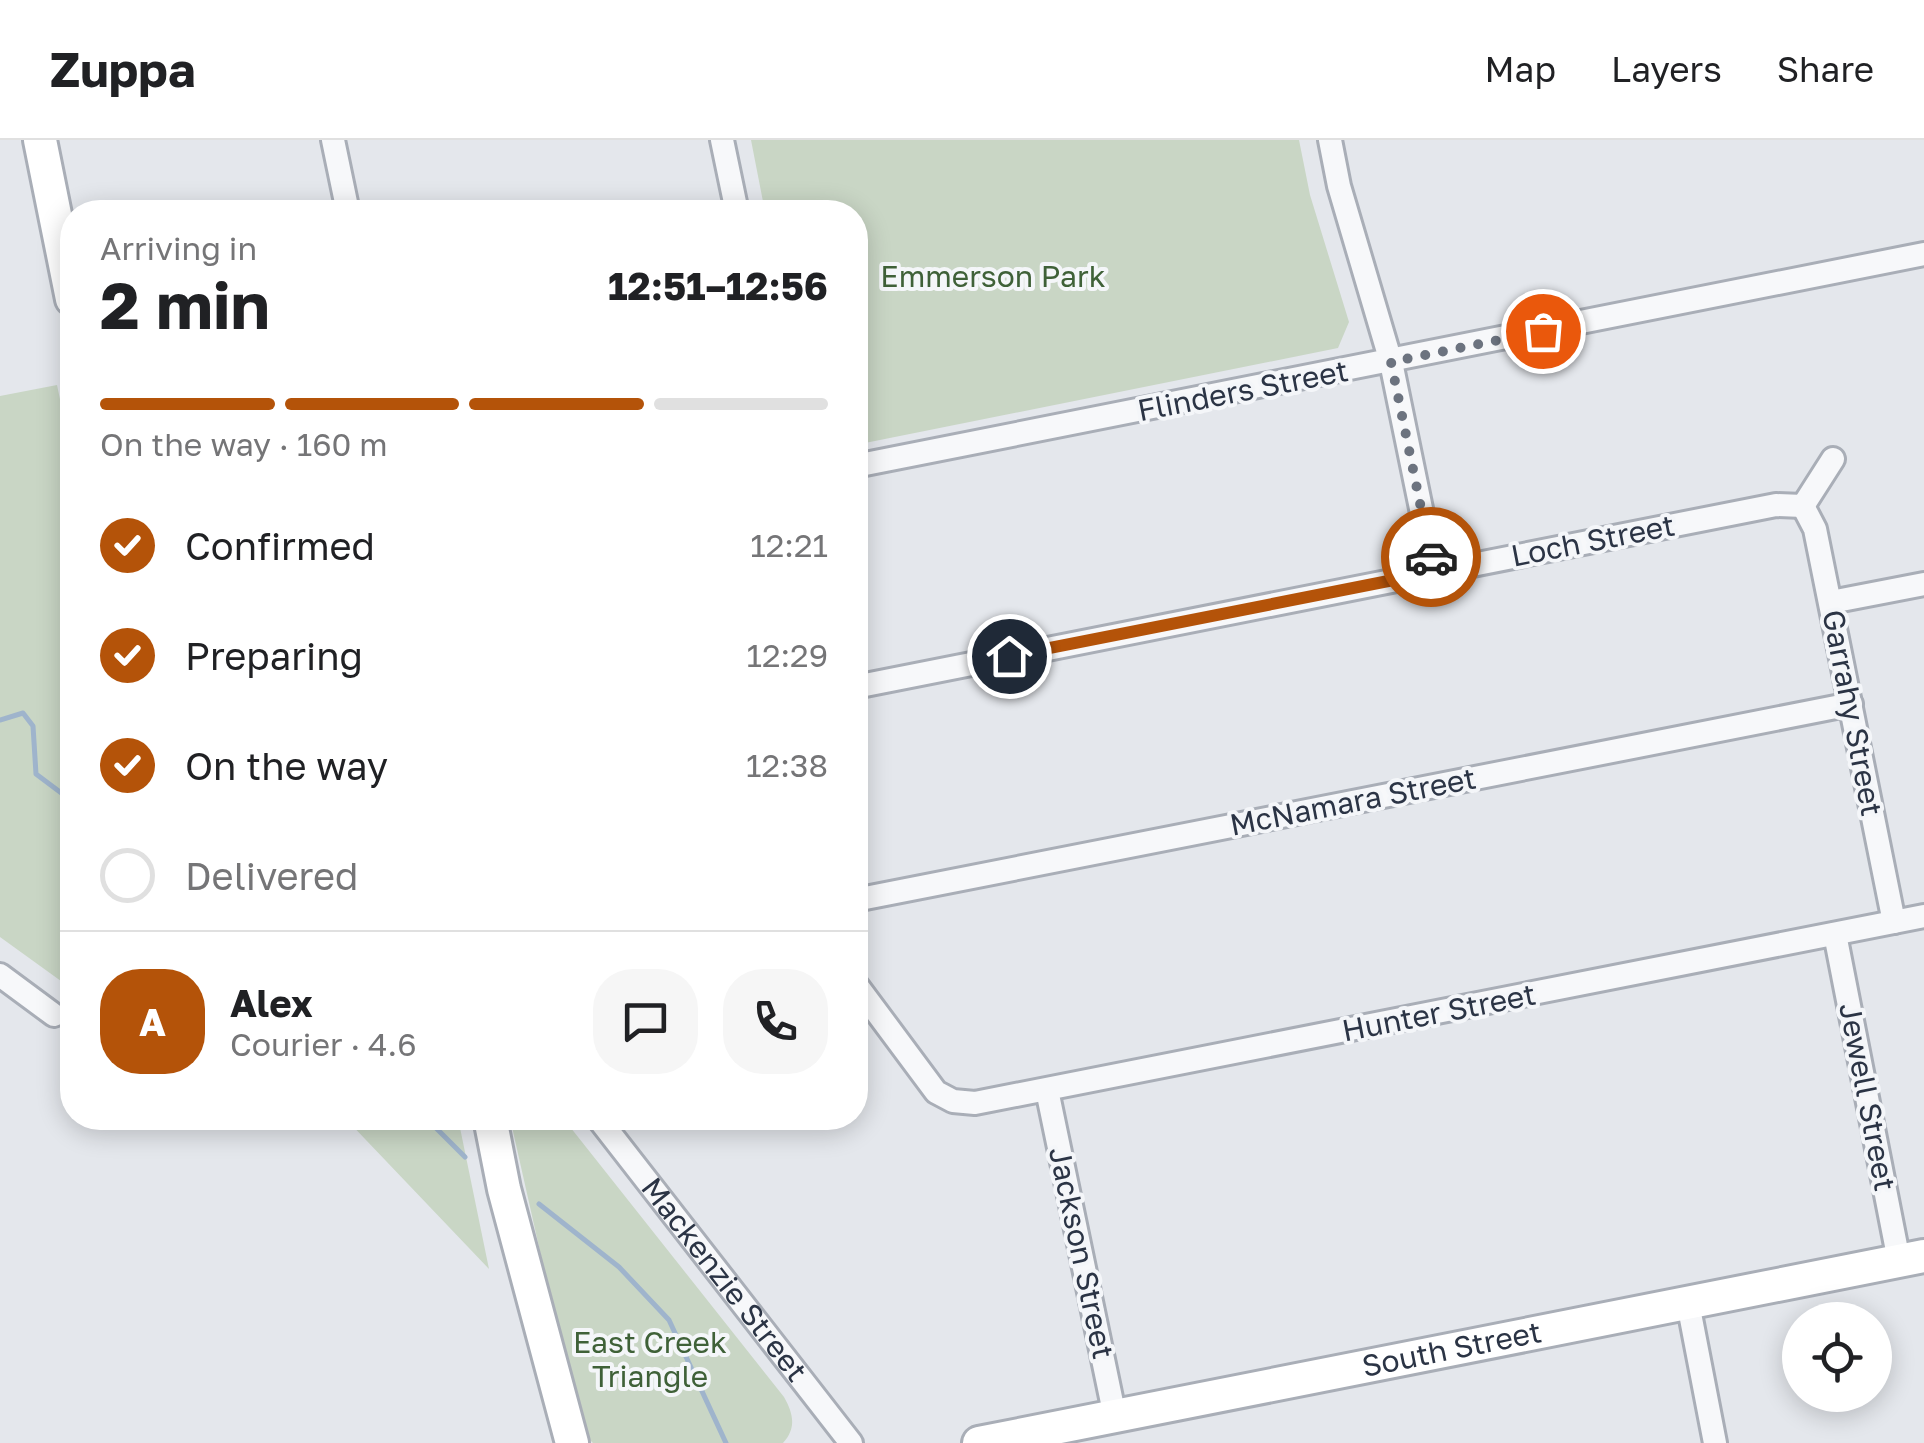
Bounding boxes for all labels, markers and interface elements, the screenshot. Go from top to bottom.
text: Zuppa [50,40,196,98]
text: Map [1485,48,1556,90]
text: Layers [1611,48,1722,90]
text: Share [1777,48,1874,90]
text: Arriving in [100,229,257,267]
park label: Emmerson Park [880,258,1106,294]
text: 12:51–12:56 [608,263,828,308]
text: 2 min [100,265,270,343]
pin [1501,289,1586,374]
icon: bag [1516,304,1571,359]
street label: Flinders Street [1134,352,1351,428]
text: On the way · 160 m [100,425,388,463]
courier [1381,507,1481,607]
street label: Loch Street [1508,507,1678,574]
icon: check [100,518,155,573]
text: Confirmed [185,523,375,568]
text: 12:21 [750,526,828,564]
icon: car [1404,530,1459,585]
street label: Garrahy Street [1815,607,1891,819]
pin [967,614,1052,699]
icon: check [100,628,155,683]
icon: home [982,629,1037,684]
text: Preparing [185,633,363,678]
text: 12:29 [746,636,828,674]
icon: check [100,738,155,793]
text: On the way [185,743,388,788]
text: 12:38 [746,746,828,784]
street label: McNamara Street [1227,759,1479,843]
text: Delivered [185,853,358,898]
button: chat [593,969,698,1074]
button: phone [723,969,828,1074]
street label: Hunter Street [1339,976,1539,1048]
text: Alex [230,980,313,1025]
text: A [139,999,166,1044]
street label: Jewell Street [1832,1000,1904,1194]
text: Courier · 4.6 [230,1025,417,1063]
street label: Jackson Street [1042,1144,1122,1362]
street label: Mackenzie Street [634,1170,815,1388]
map controls [1782,1302,1892,1412]
button: locate [1782,1302,1892,1412]
street label: South Street [1359,1313,1544,1384]
park label: East Creek Triangle [573,1324,727,1394]

